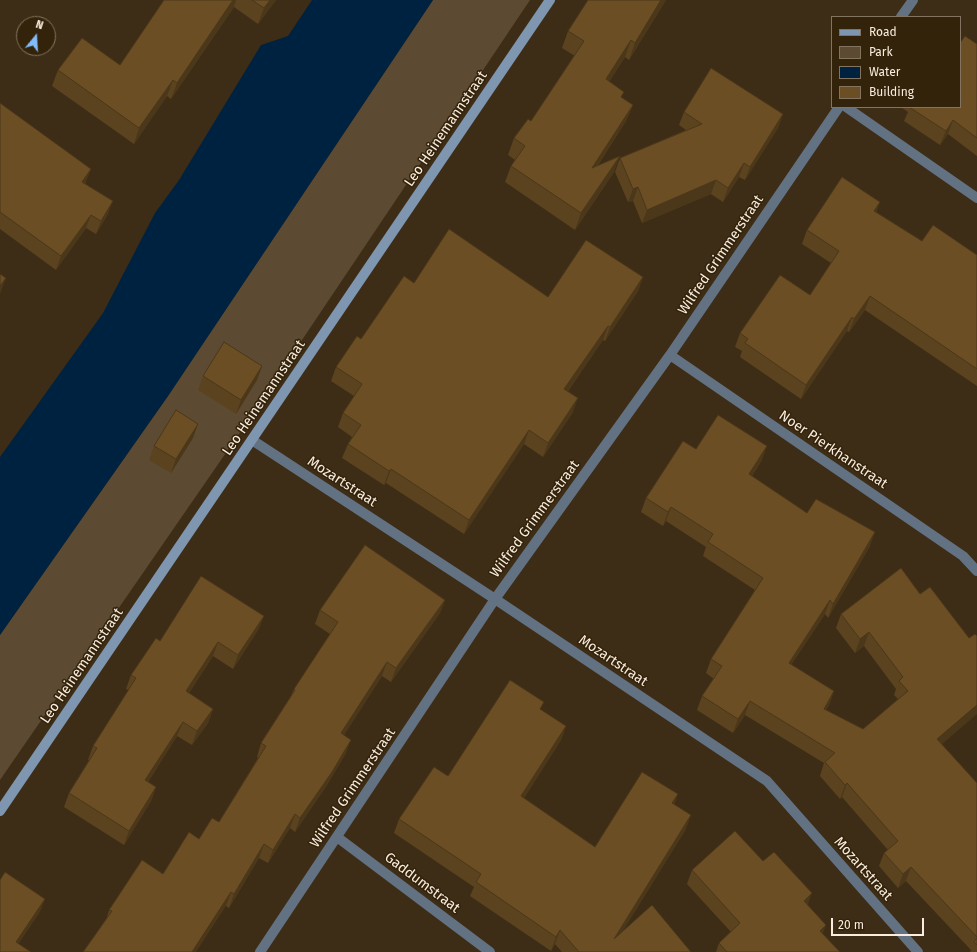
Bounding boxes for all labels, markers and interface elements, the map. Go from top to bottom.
north arrow [16,16,56,56]
legend [831,16,961,108]
text: N [34,18,45,32]
text: Road [869,25,897,39]
text: Park [869,45,893,59]
text: Water [869,65,900,79]
street label: Leo Heinemannstraat [401,68,491,190]
text: Building [869,85,914,99]
street label: Wilfred Grimmerstraat [675,192,767,318]
street label: Leo Heinemannstraat [219,337,309,459]
street label: Noer Pierkhanstraat [775,407,891,493]
street label: Mozartstraat [304,453,380,511]
street label: Wilfred Grimmerstraat [487,457,583,581]
street label: Leo Heinemannstraat [37,605,127,727]
street label: Mozartstraat [575,632,651,690]
street label: Wilfred Grimmerstraat [307,725,399,851]
street label: Mozartstraat [830,834,896,904]
street label: Gaddumstraat [381,849,463,917]
scale bar [833,910,926,936]
text: 20 m [838,918,864,932]

